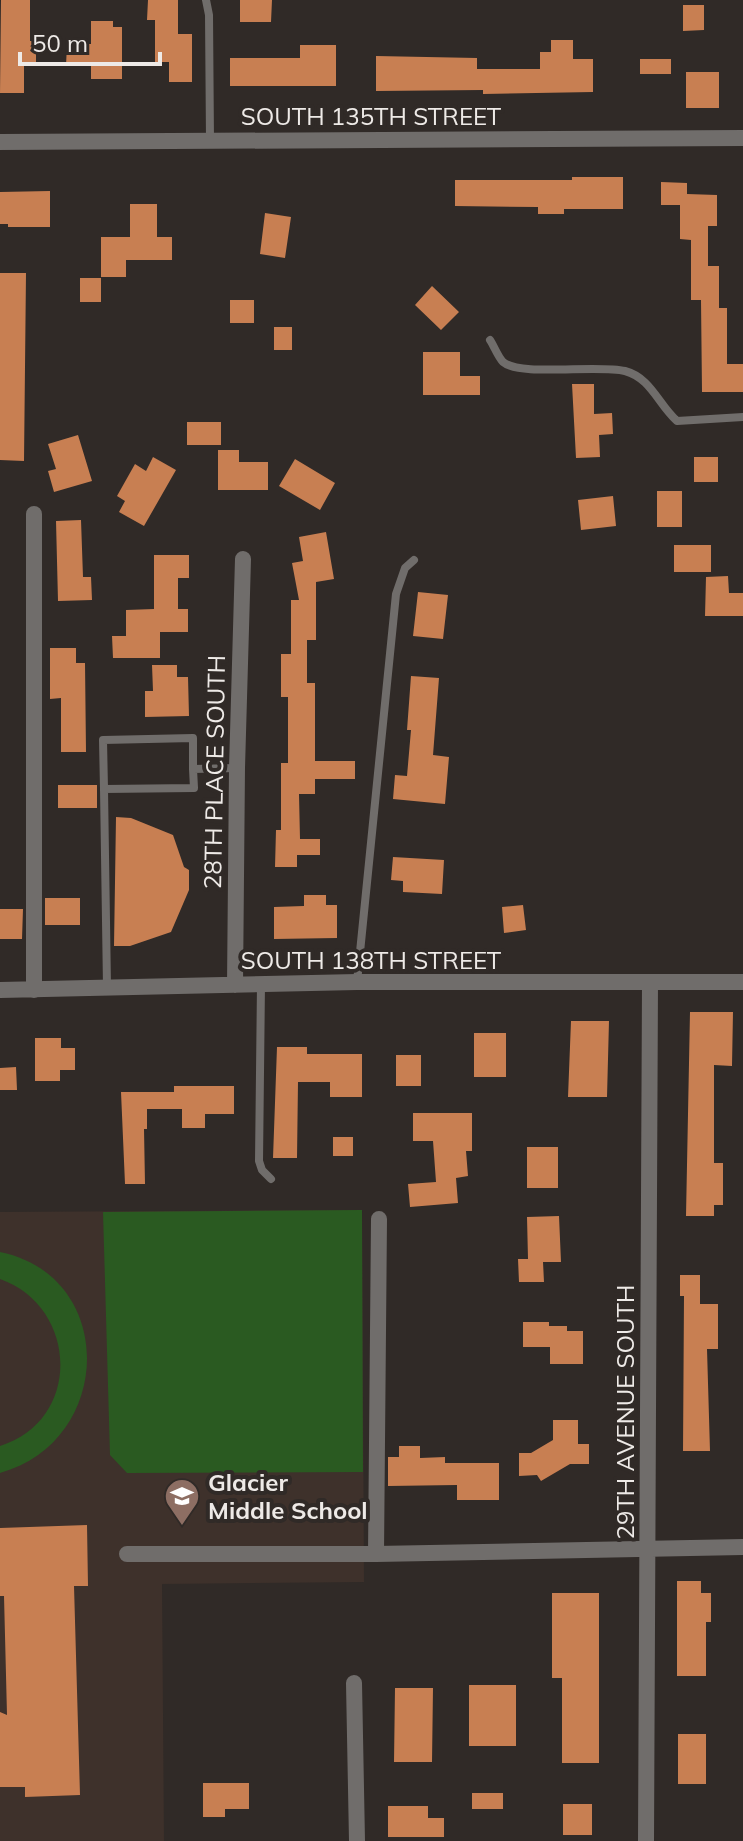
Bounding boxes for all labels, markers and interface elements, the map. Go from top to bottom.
scale bar [20,16,160,66]
text: 50 m [32,28,88,58]
street label: SOUTH 135TH STREET [241,101,502,131]
street label: 28TH PLACE SOUTH [197,655,231,889]
street label: SOUTH 138TH STREET [241,945,502,975]
street label: 29TH AVENUE SOUTH [610,1285,640,1539]
place label: Glacier Middle School [208,1467,368,1525]
school or university icon: Glacier Middle School [163,1477,201,1527]

